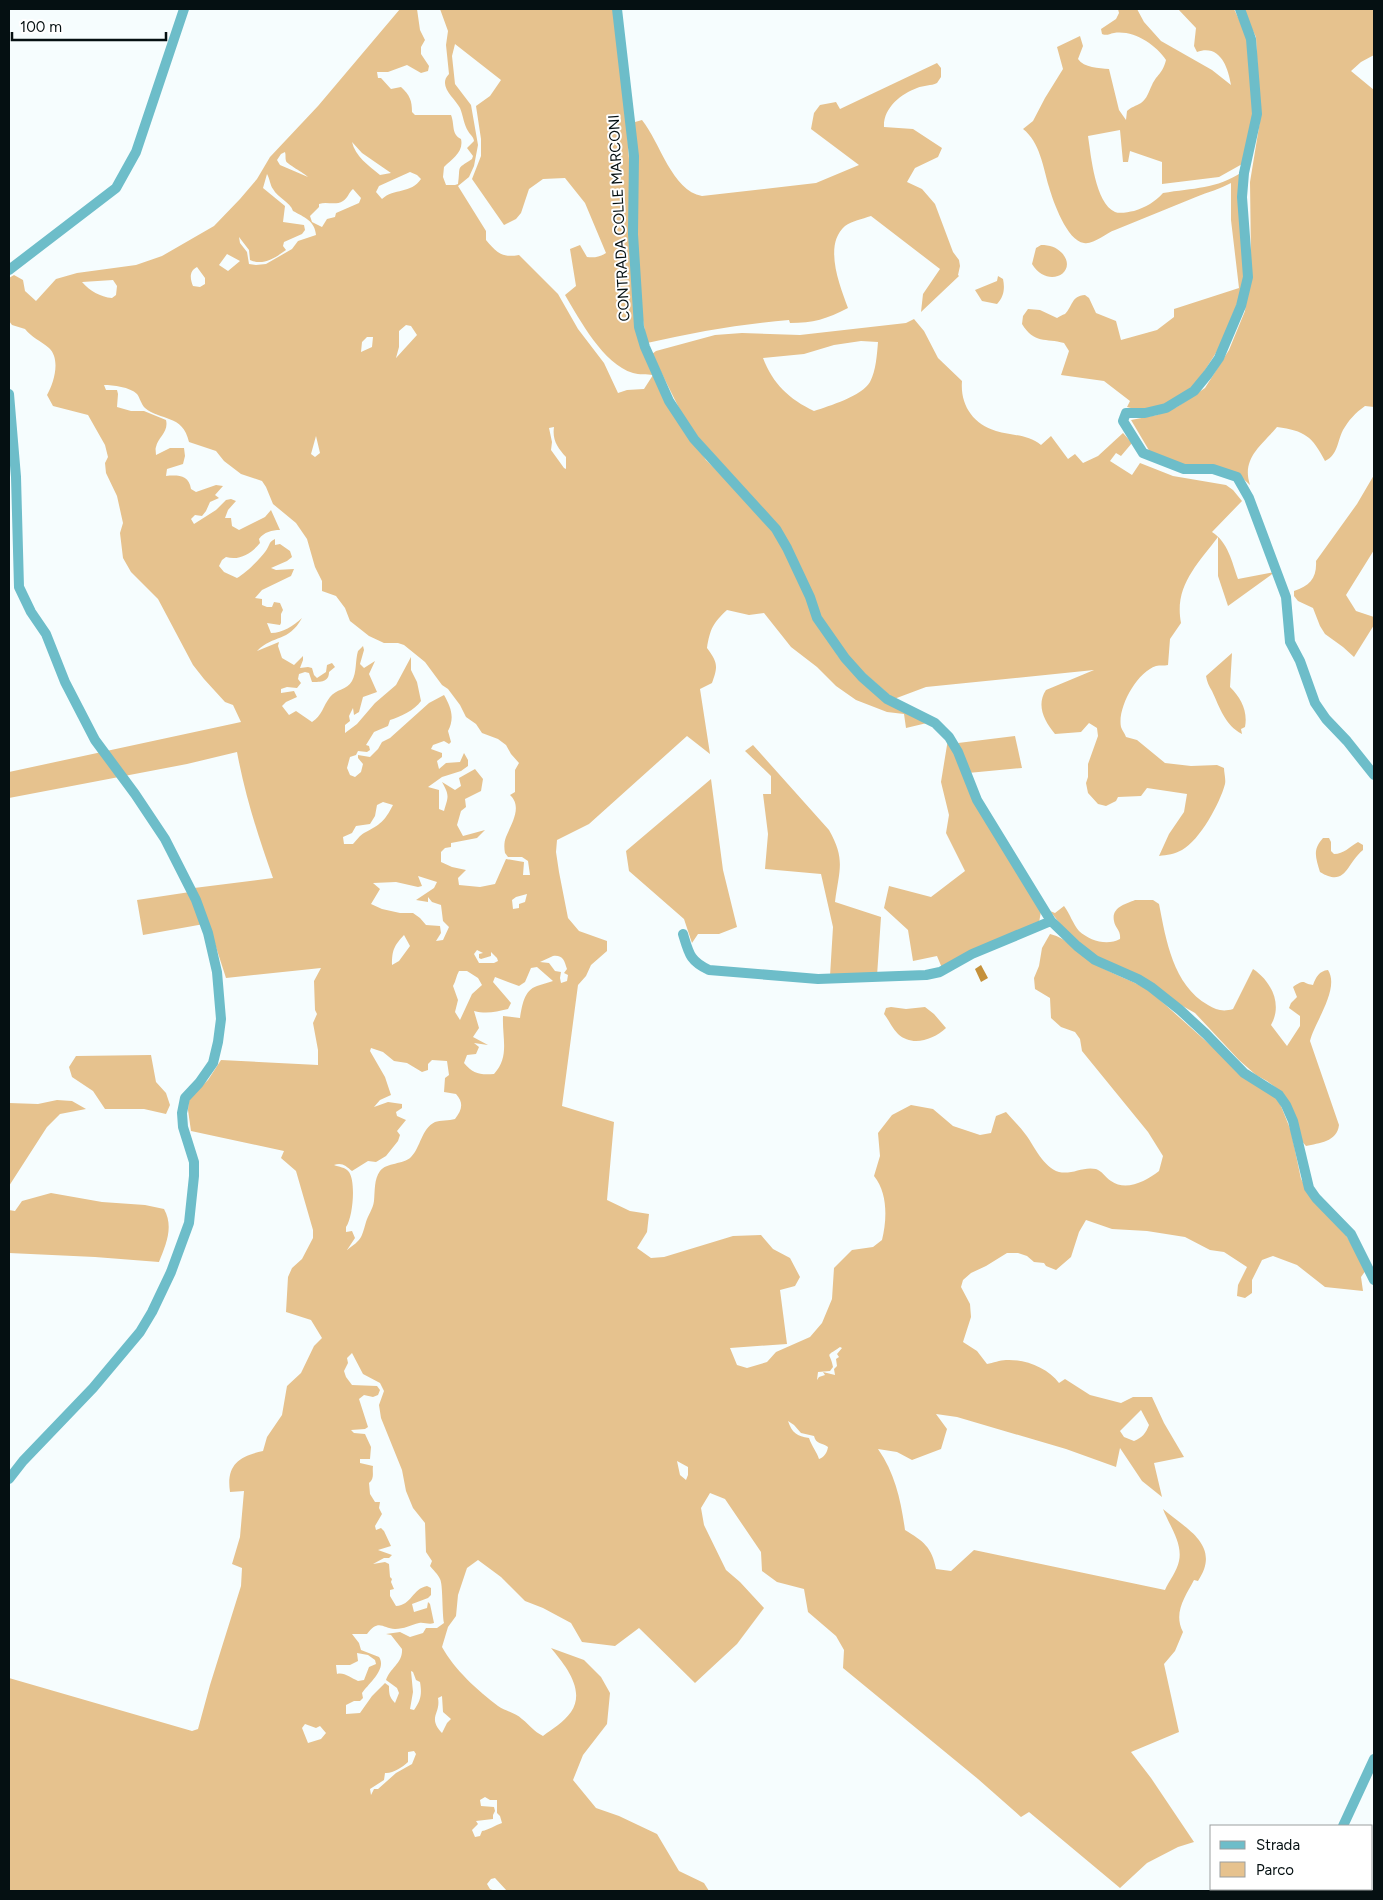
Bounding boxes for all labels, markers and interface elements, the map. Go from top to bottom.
scale bar [12,10,166,42]
text: 100 m [20,18,62,36]
street label: CONTRADA COLLE MARCONI [605,114,633,322]
legend [1210,1825,1373,1890]
text: Strada [1256,1836,1300,1854]
text: Parco [1256,1861,1294,1879]

